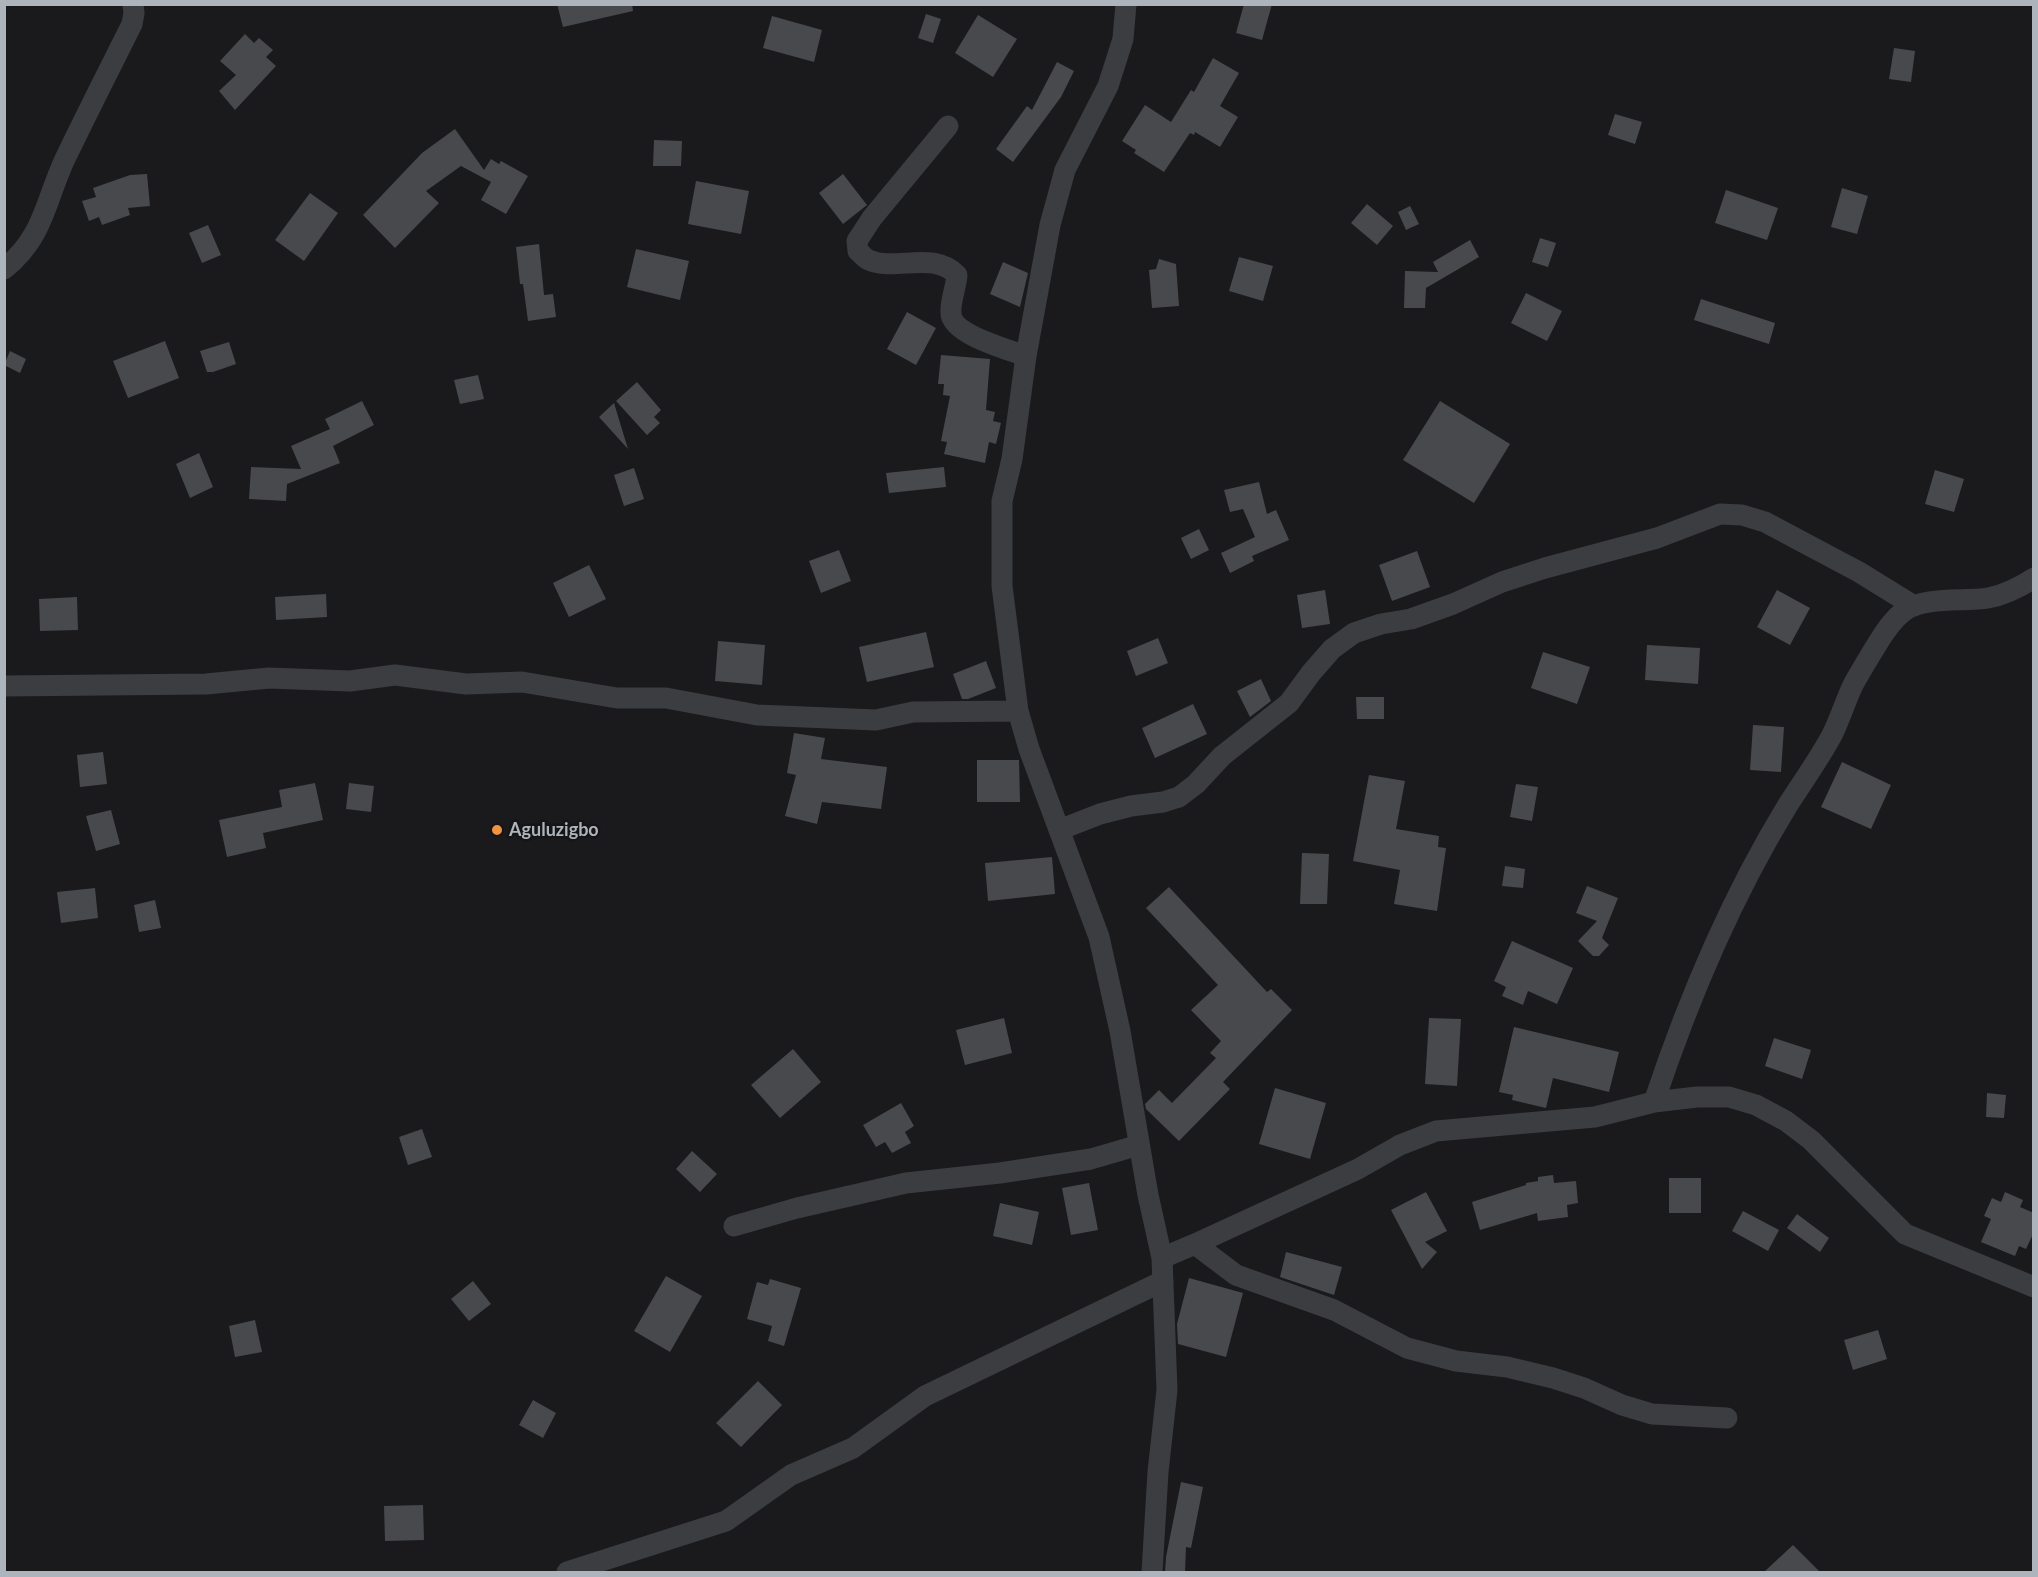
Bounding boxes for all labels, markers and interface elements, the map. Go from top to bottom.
place label: Aguluzigbo [509,819,599,841]
marker: Aguluzigbo [490,823,504,837]

